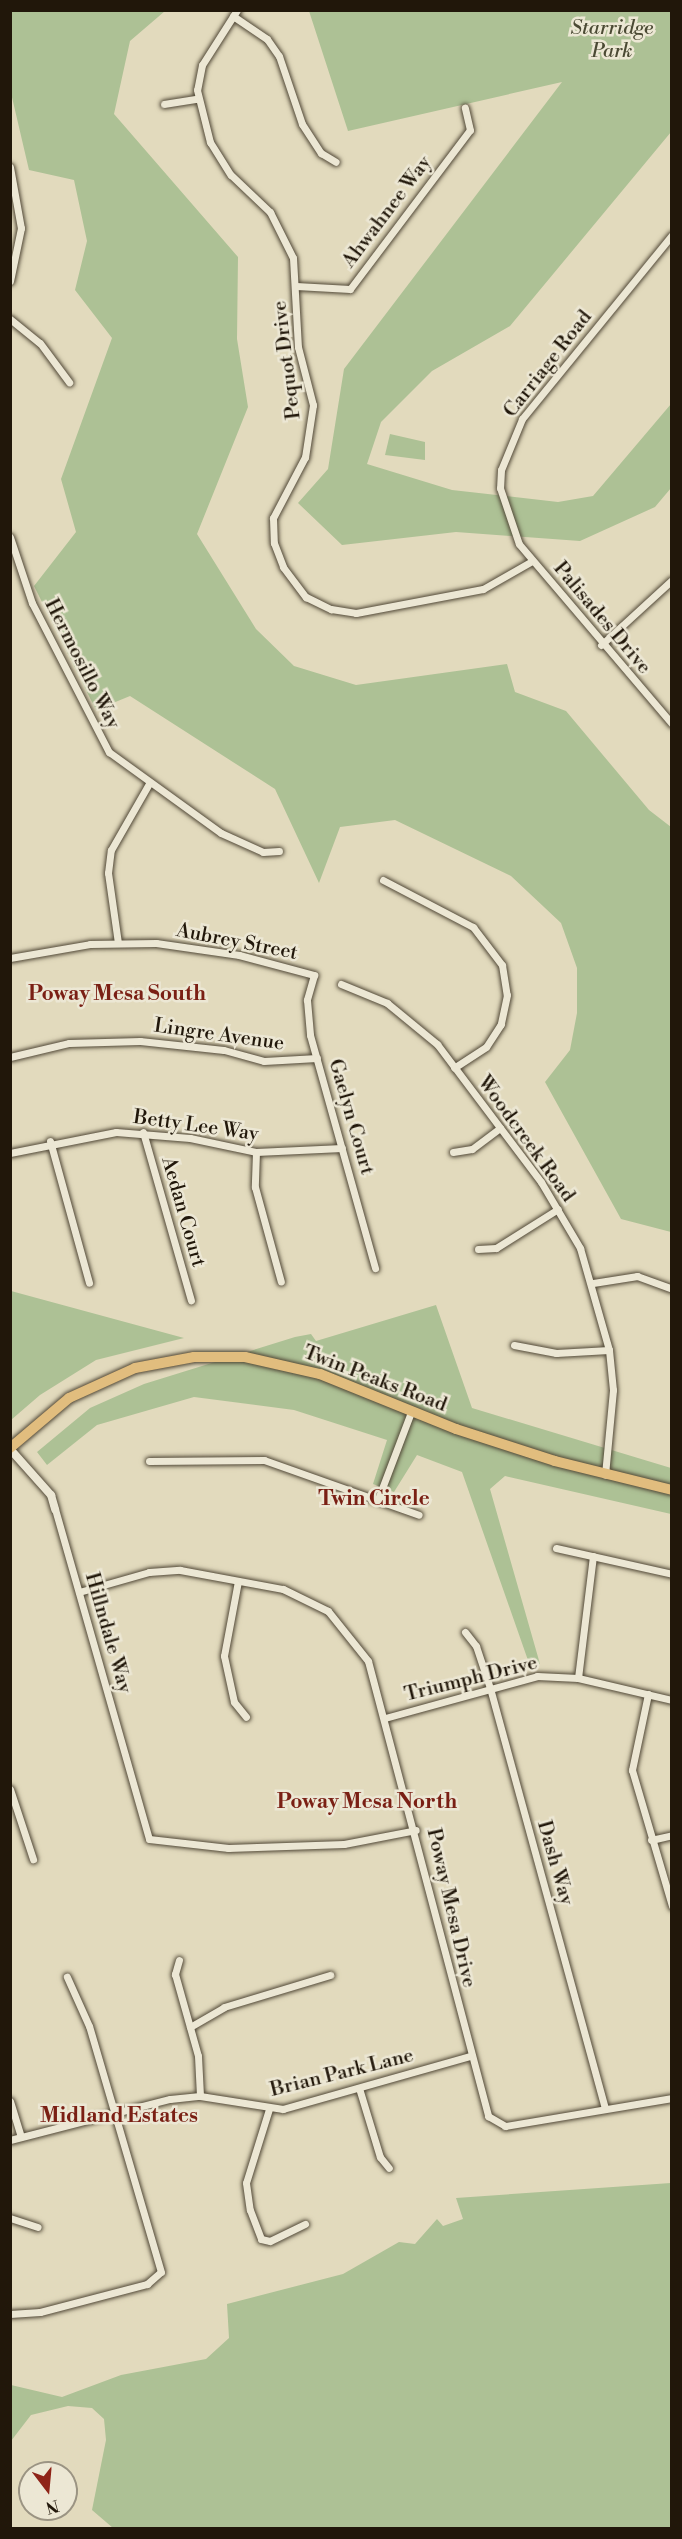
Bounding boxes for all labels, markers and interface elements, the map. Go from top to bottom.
park label: Starridge Park [571,16,653,63]
street label: Ahwahnee Way [337,151,437,273]
street label: Pequot Drive [268,299,306,421]
street label: Carriage Road [499,306,597,422]
street label: Palisades Drive [548,557,656,679]
street label: Hermosillo Way [39,595,125,733]
street label: Aubrey Street [174,918,300,966]
district label: Poway Mesa South [28,981,206,1007]
street label: Lingre Avenue [152,1014,286,1056]
street label: Gaelyn Court [323,1056,379,1178]
street label: Woodcreek Road [472,1071,580,1207]
street label: Betty Lee Way [132,1105,260,1147]
street label: Aedan Court [156,1154,210,1270]
street label: Twin Peaks Road [300,1341,450,1417]
district label: Twin Circle [318,1486,430,1512]
street label: Hillndale Way [79,1570,137,1696]
street label: Triumph Drive [402,1651,540,1707]
district label: Poway Mesa North [277,1789,457,1815]
street label: Dash Way [531,1818,579,1908]
street label: Poway Mesa Drive [421,1826,481,1990]
street label: Brian Park Lane [268,2044,416,2102]
district label: Midland Estates [40,2103,198,2129]
north arrow [18,2461,78,2521]
text: N [44,2495,61,2518]

